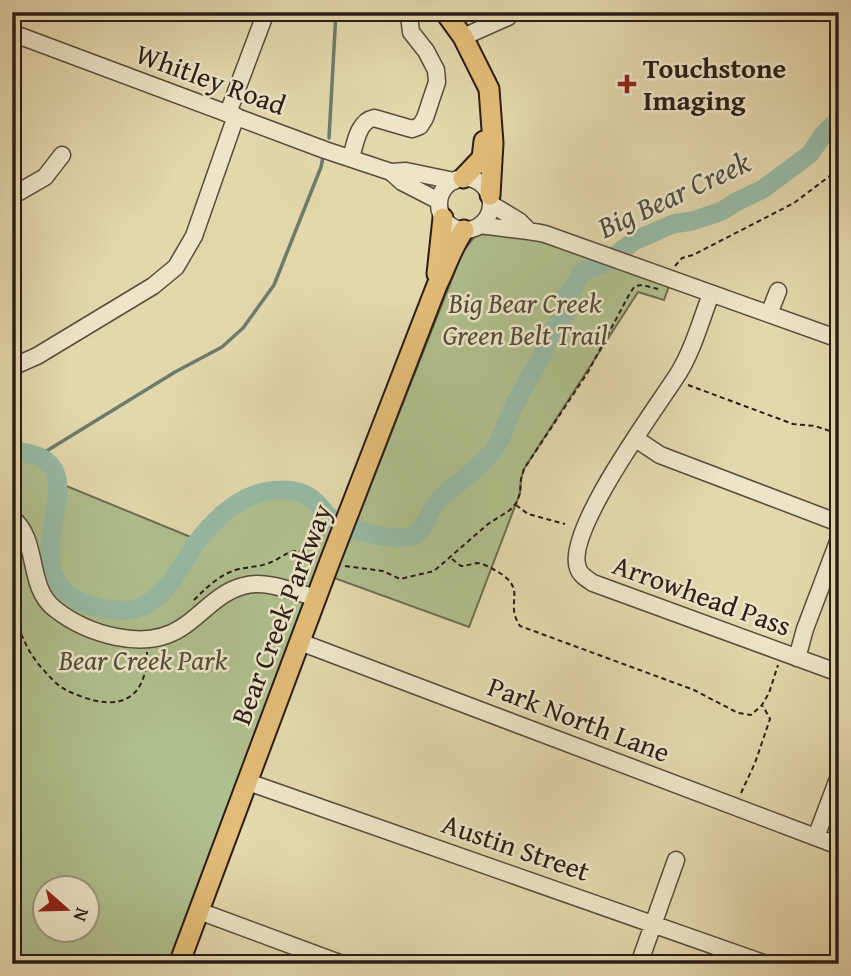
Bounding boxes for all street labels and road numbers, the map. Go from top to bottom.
street label: Whitley Road [130,32,292,125]
street label: Bear Creek Parkway [220,497,342,730]
street label: Arrowhead Pass [607,543,797,646]
street label: Park North Lane [482,665,676,772]
street label: Austin Street [437,802,596,891]

